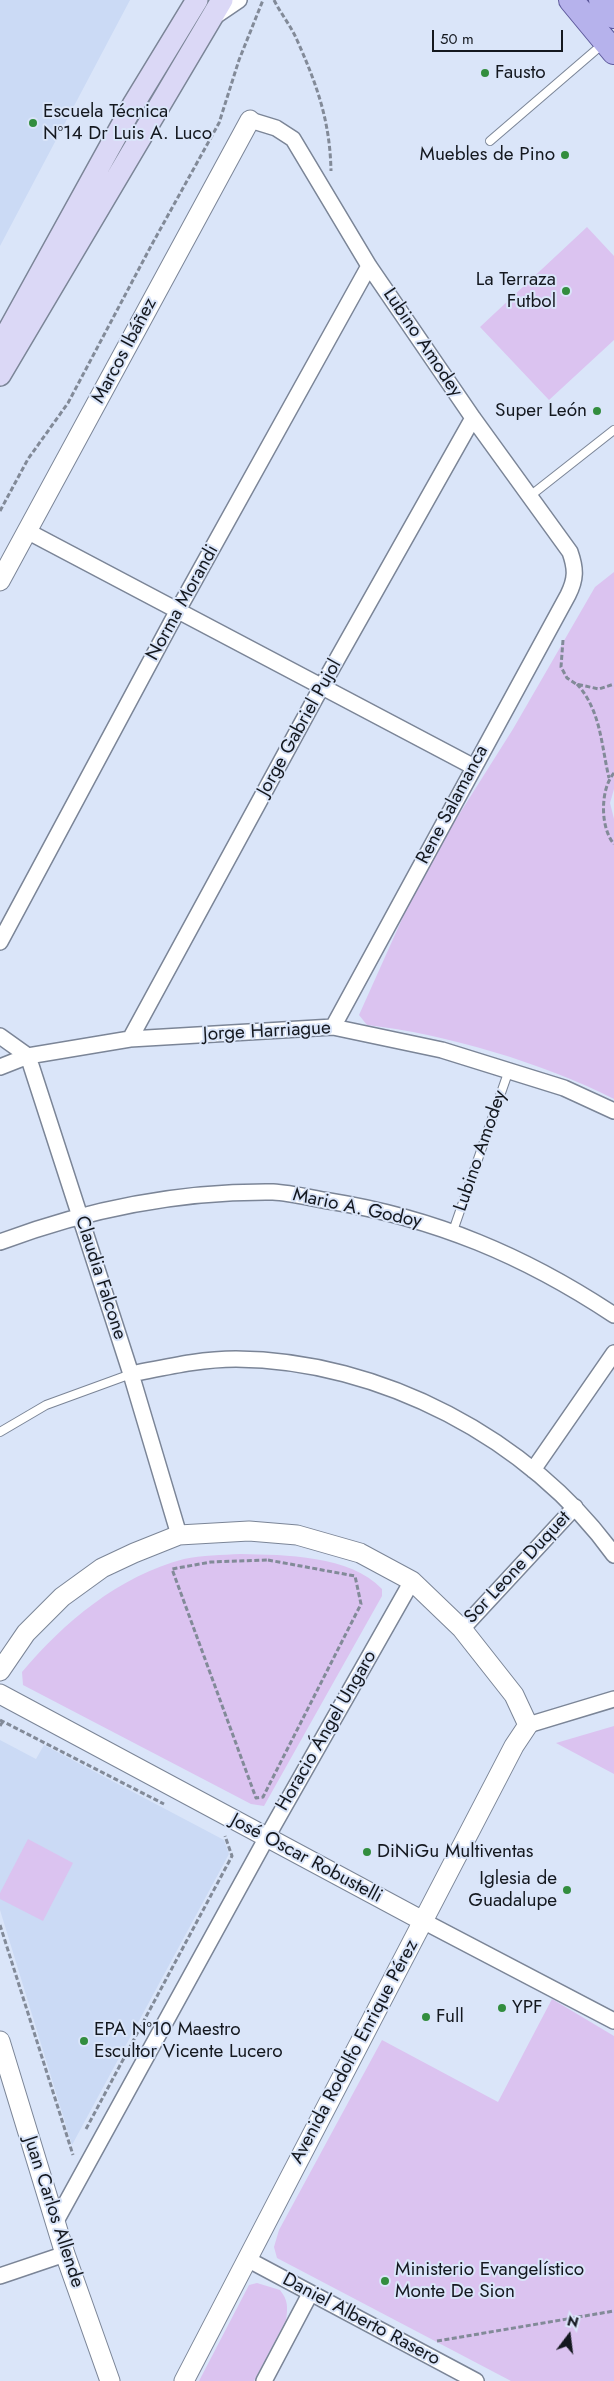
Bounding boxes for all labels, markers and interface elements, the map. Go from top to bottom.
scale bar [434,20,565,52]
text: 50 m [440,28,474,50]
place label: Fausto [495,62,546,84]
marker: Fausto [479,67,491,79]
place label: Escuela Técnica Nº14 Dr Luis A. Luco [43,101,212,145]
marker: Escuela Técnica Nº14 Dr Luis A. Luco [27,117,39,129]
place label: Muebles de Pino [419,144,555,166]
marker: Muebles de Pino [559,149,571,161]
place label: La Terraza Futbol [476,269,556,313]
street label: Lubino Amodey [377,284,467,402]
marker: La Terraza Futbol [560,285,572,297]
street label: Marcos Ibáñez [88,294,162,408]
place label: Super León [495,400,587,422]
marker: Super León [591,405,603,417]
street label: Norma Morandi [142,541,224,665]
street label: Jorge Gabriel Pujol [253,656,347,800]
street label: Rene Salamanca [412,742,494,868]
street label: Jorge Harriague [203,1017,331,1047]
street label: Lubino Amodey [450,1088,512,1214]
street label: Mario A. Godoy [291,1184,423,1234]
street label: Claudia Falcone [69,1213,131,1343]
street label: Sor Leone Duquet [460,1507,576,1629]
street label: Horacio Ángel Ungaro [272,1647,382,1815]
street label: José Oscar Robustelli [226,1809,386,1909]
place label: DiNiGu Multiventas [377,1841,533,1863]
marker: DiNiGu Multiventas [361,1846,373,1858]
place label: Iglesia de Guadalupe [468,1868,557,1912]
marker: Iglesia de Guadalupe [561,1884,573,1896]
street label: Avenida Rodolfo Enrique Pérez [286,1936,424,2168]
place label: YPF [512,1997,543,2019]
marker: YPF [496,2002,508,2014]
place label: Full [436,2006,464,2028]
marker: Full [420,2011,432,2023]
place label: EPA Nº10 Maestro Escultor Vicente Lucero [94,2019,283,2063]
marker: EPA Nº10 Maestro Escultor Vicente Lucero [78,2035,90,2047]
street label: Juan Carlos Allende [18,2133,88,2291]
place label: Ministerio Evangelístico Monte De Sion [395,2259,584,2303]
street label: Daniel Alberto Rasero [278,2269,444,2371]
marker: Ministerio Evangelístico Monte De Sion [379,2275,391,2287]
text: N [565,2310,581,2333]
north arrow [544,2311,594,2361]

